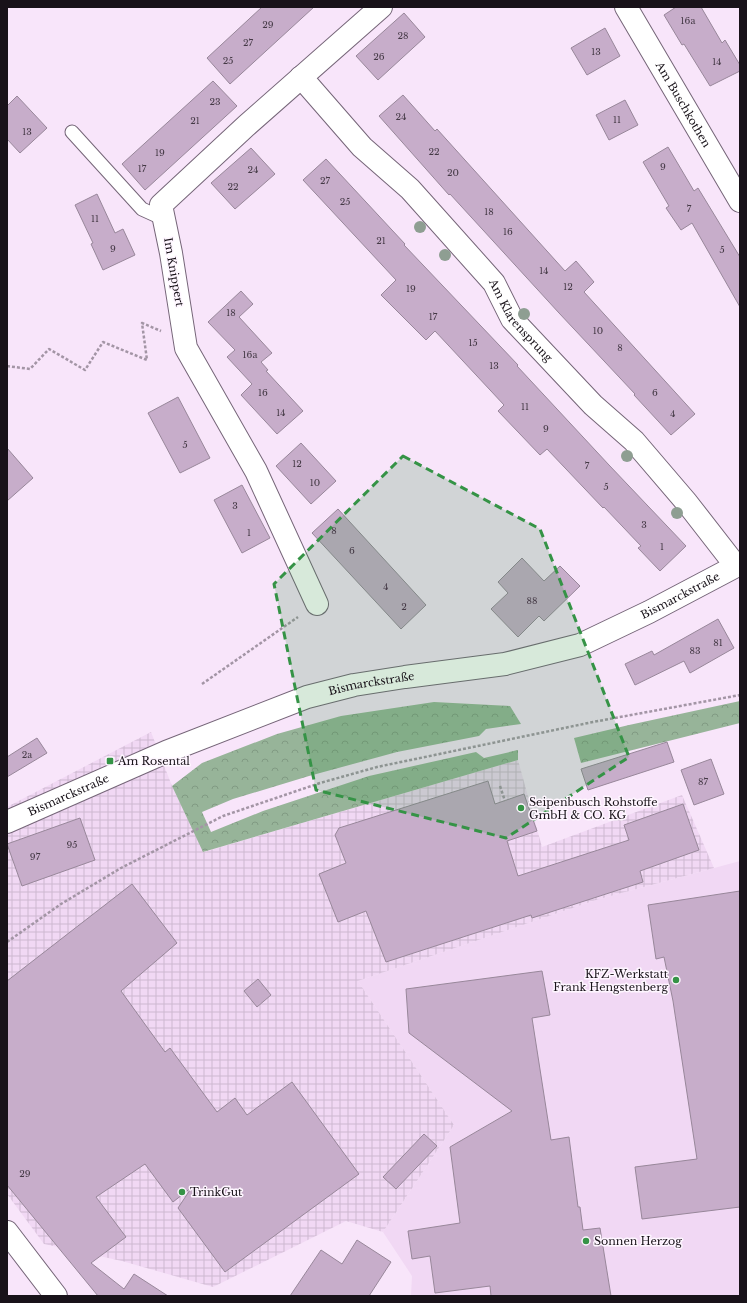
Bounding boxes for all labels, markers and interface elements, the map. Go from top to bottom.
house number: 16a [681,15,695,26]
house number: 29 [262,19,274,30]
house number: 28 [398,30,409,41]
house number: 27 [243,37,254,48]
house number: 13 [591,46,601,57]
house number: 26 [373,51,385,62]
house number: 25 [223,55,233,66]
house number: 14 [712,56,722,67]
street label: Am Buschkothen [652,58,714,150]
house number: 23 [209,96,221,107]
house number: 24 [396,111,406,122]
house number: 11 [613,114,621,125]
house number: 21 [190,115,200,126]
house number: 13 [22,126,32,137]
house number: 22 [428,146,440,157]
house number: 19 [155,147,165,158]
house number: 9 [660,161,666,172]
house number: 17 [138,163,147,174]
house number: 24 [248,164,258,175]
house number: 20 [447,167,459,178]
house number: 27 [320,175,331,186]
house number: 22 [227,181,239,192]
house number: 25 [340,196,350,207]
house number: 7 [687,203,692,214]
house number: 18 [484,206,494,217]
house number: 11 [91,213,99,224]
house number: 16 [503,226,513,237]
house number: 21 [376,235,386,246]
street label: Im Knippert [161,236,187,309]
house number: 9 [110,243,116,254]
house number: 5 [719,244,725,255]
house number: 14 [539,265,549,276]
street label: Am Klarensprung [486,276,556,365]
house number: 12 [563,281,573,292]
house number: 19 [406,283,416,294]
house number: 18 [226,307,236,318]
house number: 17 [429,311,438,322]
house number: 10 [593,325,603,336]
house number: 15 [468,337,478,348]
house number: 8 [617,342,623,353]
house number: 16a [243,349,257,360]
house number: 13 [489,360,499,371]
house number: 16 [258,387,268,398]
house number: 6 [652,387,658,398]
house number: 11 [521,401,529,412]
house number: 14 [276,407,286,418]
house number: 4 [670,408,676,419]
house number: 9 [543,423,549,434]
house number: 5 [182,439,188,450]
house number: 12 [292,458,302,469]
house number: 7 [585,460,590,471]
house number: 10 [310,477,320,488]
house number: 5 [603,481,609,492]
house number: 3 [232,500,238,511]
house number: 3 [641,519,647,530]
house number: 8 [331,525,337,536]
house number: 1 [247,527,251,538]
house number: 1 [660,541,664,552]
house number: 6 [349,545,355,556]
street label: Bismarckstraße [638,569,722,622]
house number: 4 [383,581,389,592]
house number: 88 [527,595,537,606]
house number: 2 [401,601,407,612]
house number: 81 [713,637,723,648]
house number: 83 [690,645,701,656]
street label: Bismarckstraße [327,669,415,698]
house number: 2a [22,749,32,760]
place label: Am Rosental [117,754,190,768]
marker: Am Rosental [105,756,115,766]
street label: Bismarckstraße [26,771,111,819]
house number: 87 [698,776,708,787]
place label: Seipenbusch Rohstoffe GmbH & CO. KG [529,795,658,822]
marker: Seipenbusch Rohstoffe GmbH & CO. KG [516,803,526,813]
house number: 95 [67,839,77,850]
house number: 97 [30,851,41,862]
place label: KFZ-Werkstatt Frank Hengstenberg [553,967,669,994]
marker: KFZ-Werkstatt Frank Hengstenberg [671,975,681,985]
house number: 29 [19,1168,31,1179]
place label: TrinkGut [190,1185,243,1199]
marker: TrinkGut [177,1187,187,1197]
place label: Sonnen Herzog [594,1234,682,1248]
marker: Sonnen Herzog [581,1236,591,1246]

